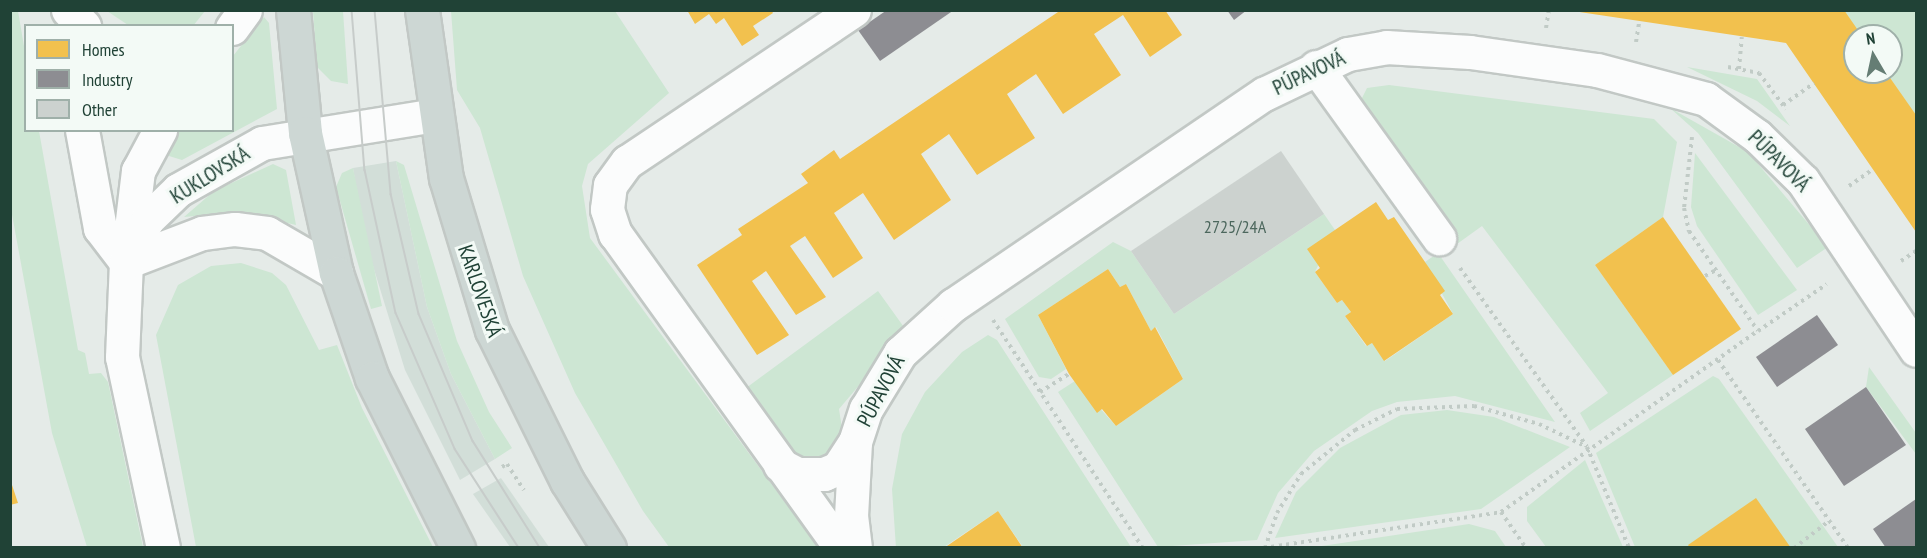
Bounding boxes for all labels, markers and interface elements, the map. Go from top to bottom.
legend [24,24,234,132]
north arrow [1843,24,1903,84]
text: N [1865,28,1876,49]
text: Homes [82,38,125,61]
street label: PÚPAVOVÁ [1269,45,1349,101]
text: Industry [82,68,132,91]
text: Other [82,98,117,121]
street label: PÚPAVOVÁ [1743,125,1815,197]
street label: KUKLOVSKÁ [166,141,254,209]
house number: 2725/24A [1204,216,1266,238]
street label: KARLOVESKÁ [452,242,508,340]
street label: PÚPAVOVÁ [852,351,910,431]

